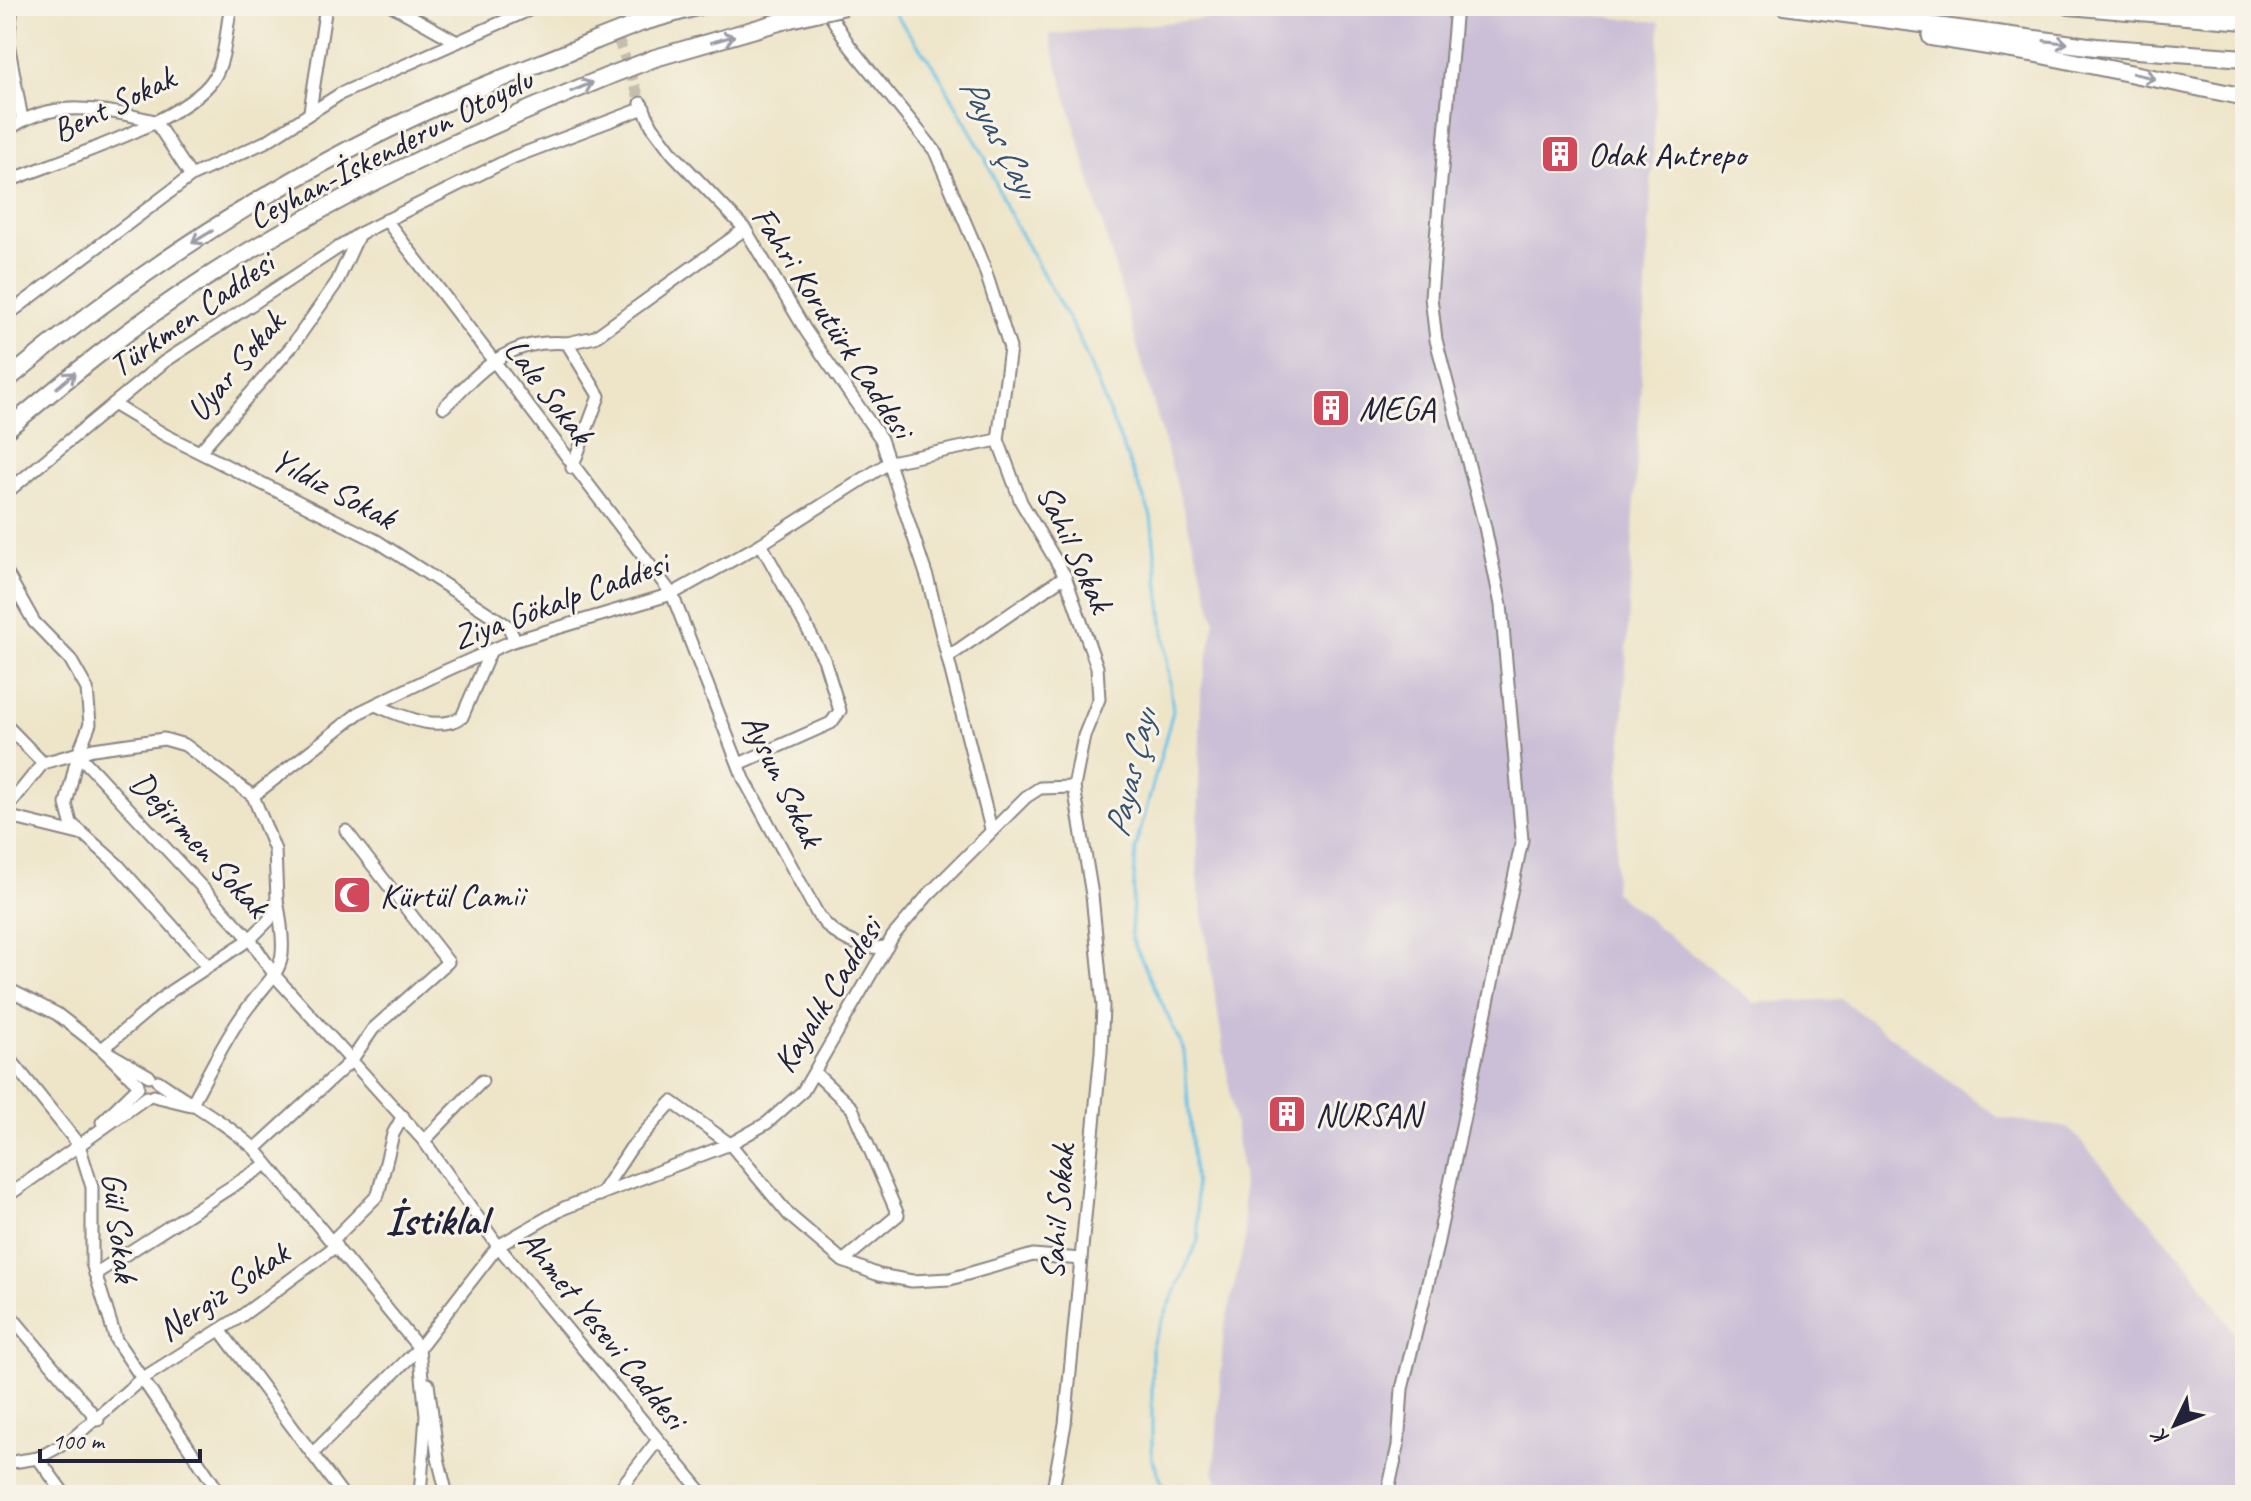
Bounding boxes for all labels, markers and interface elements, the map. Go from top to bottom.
one-way arrow [709,30,735,45]
one-way arrow [2043,35,2068,50]
street label: Bent Sokak [45,55,184,152]
street label: Ceyhan-İskenderun Otoyolu [241,57,542,238]
water label: Payas Çayı [949,69,1053,209]
one-way arrow [2130,70,2156,85]
one-way arrow [569,79,594,93]
building icon: Odak Antrepo [1539,133,1581,175]
place label: Odak Antrepo [1588,133,1749,176]
street label: Fahri Korutürk Caddesi [742,198,926,450]
one-way arrow [191,229,214,245]
street label: Türkmen Caddesi [100,239,285,387]
street label: Uyar Sokak [177,300,295,430]
street label: Lale Sokak [495,329,605,455]
one-way arrow [55,371,76,389]
building icon: MEGA [1310,387,1352,429]
place label: MEGA [1359,387,1436,430]
street label: Yıldız Sokak [265,437,406,540]
street label: Sahil Sokak [1027,478,1124,621]
street label: Ziya Gökalp Caddesi [446,540,677,659]
water label: Payas Çayı [1093,701,1168,841]
street label: Aysun Sokak [732,706,835,856]
street label: Değirmen Sokak [121,762,281,928]
mosque icon: Kürtül Camii [331,874,373,916]
place label: Kürtül Camii [380,874,529,917]
street label: Kayalık Caddesi [763,906,894,1080]
building icon: NURSAN [1266,1093,1308,1135]
place label: NURSAN [1315,1093,1427,1136]
street label: Sahil Sokak [1030,1140,1085,1281]
street label: Gül Sokak [92,1170,148,1287]
district label: İstiklal [385,1194,494,1247]
street label: Ahmet Yesevi Caddesi [509,1221,699,1440]
street label: Nergiz Sokak [149,1230,299,1351]
north arrow [2135,1385,2215,1465]
scale bar [40,1413,200,1463]
text: K [2144,1421,2175,1452]
text: 100 m [52,1426,106,1456]

